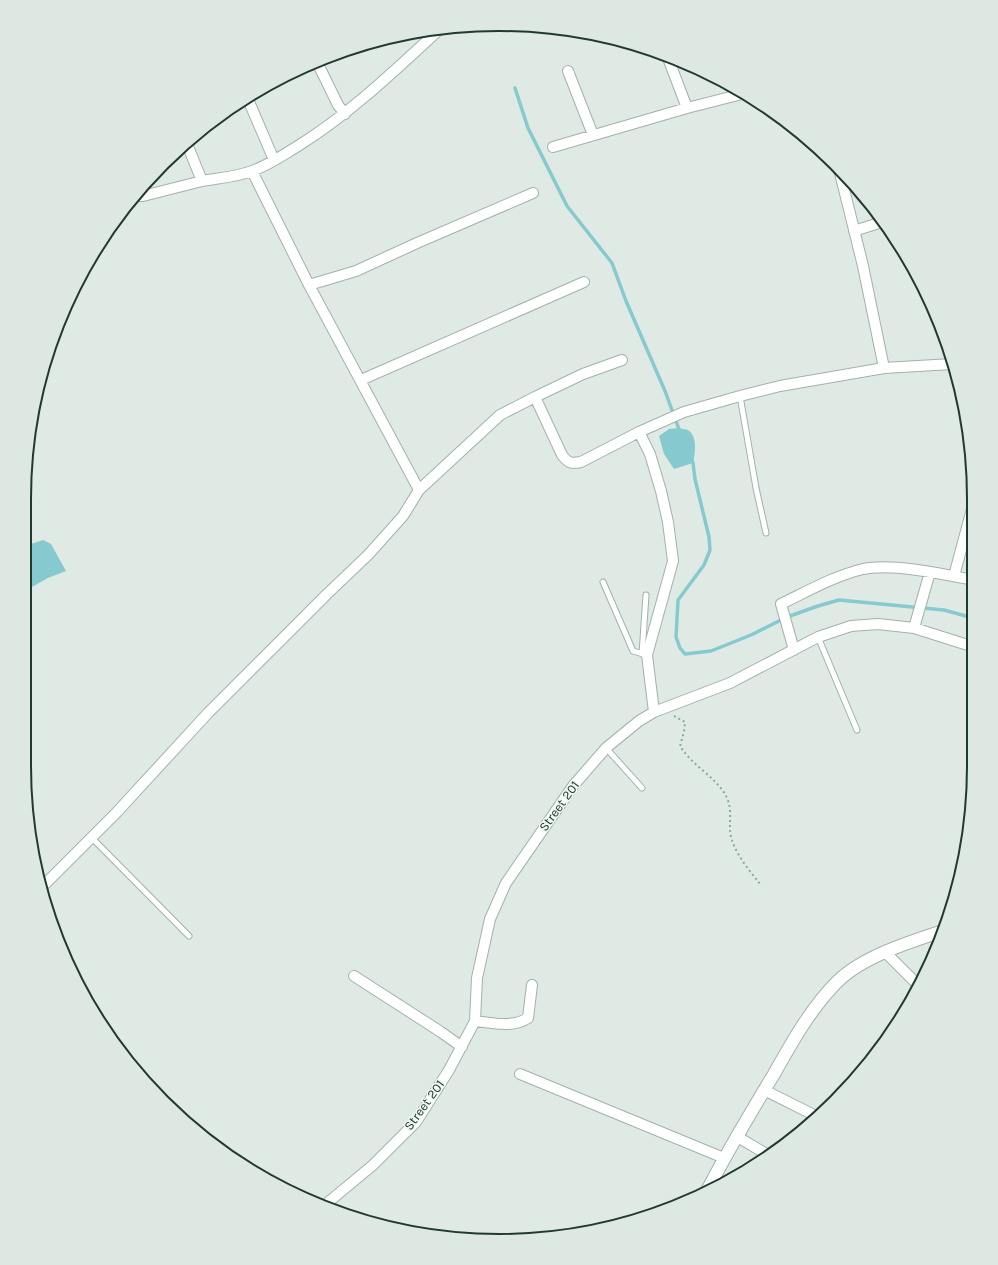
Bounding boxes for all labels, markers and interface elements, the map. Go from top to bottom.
street label: Street 201 [536,778,582,834]
street label: Street 201 [401,1077,447,1133]

